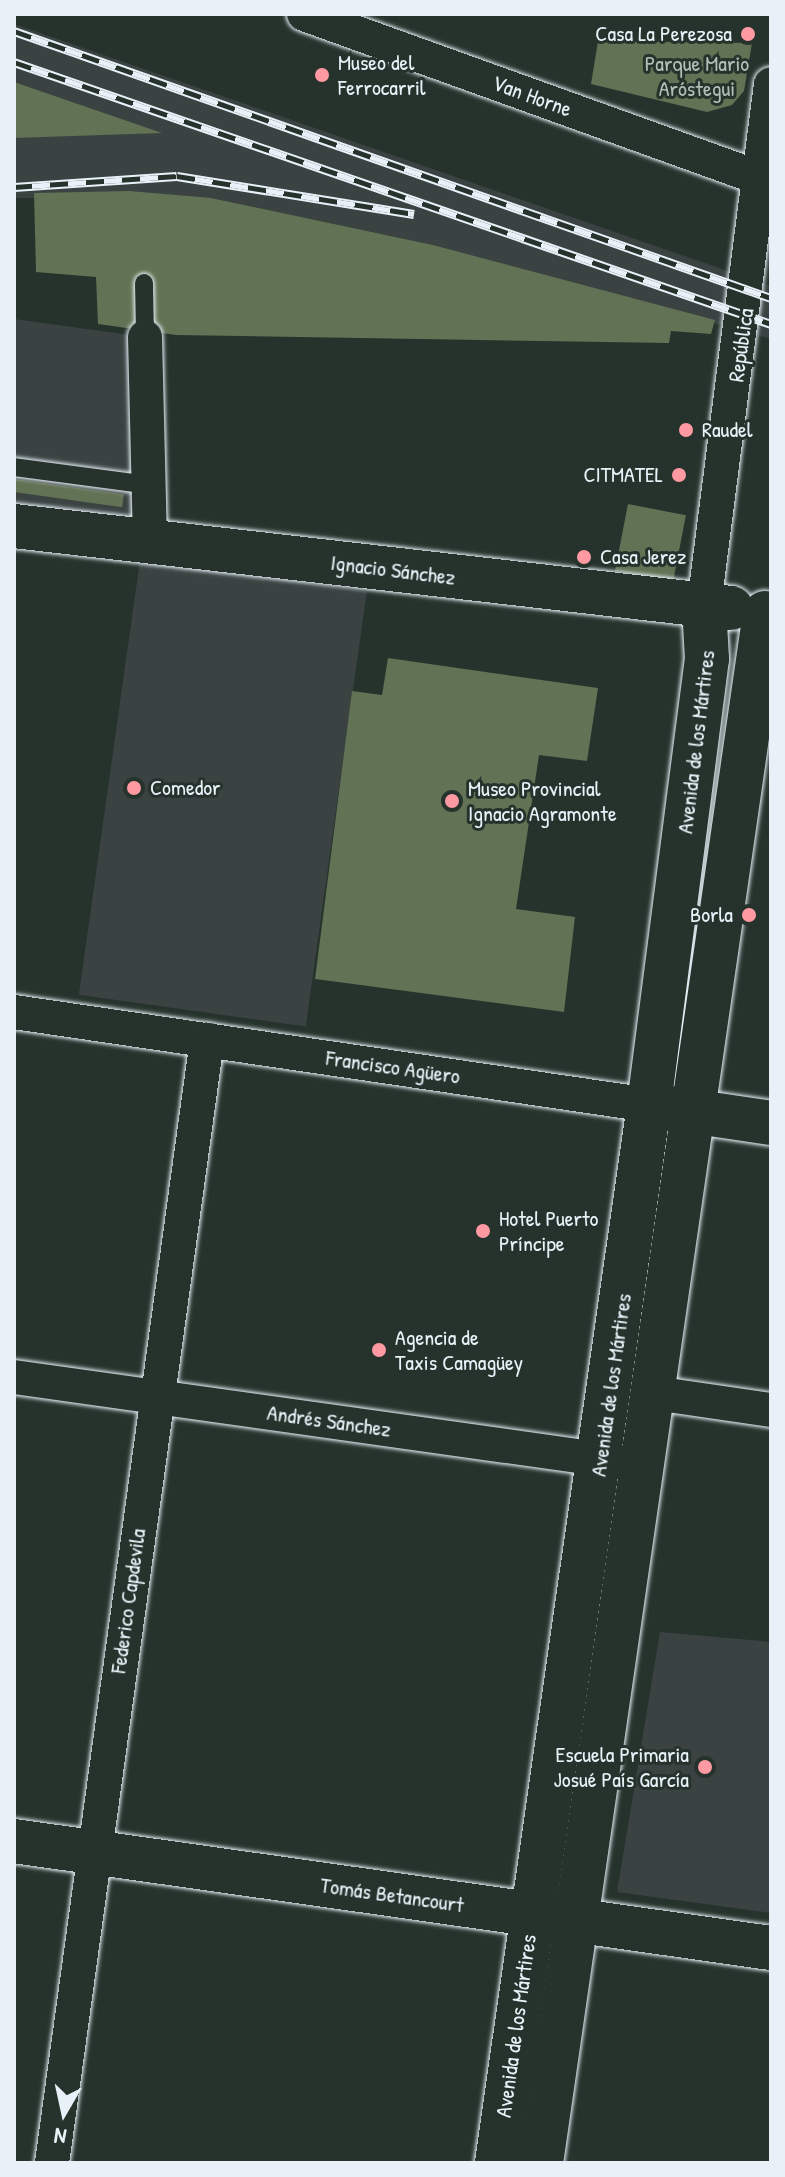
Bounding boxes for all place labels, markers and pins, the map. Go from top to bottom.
place label: Casa La Perezosa [595,21,732,47]
marker: Casa La Perezosa [739,25,757,43]
place label: Museo del Ferrocarril [338,49,426,100]
marker: Museo del Ferrocarril [313,66,331,84]
place label: Raudel [702,417,753,443]
marker: Raudel [677,421,695,439]
place label: CITMATEL [583,462,663,488]
marker: CITMATEL [670,466,688,484]
place label: Casa Jerez [600,544,686,570]
marker: Casa Jerez [575,548,593,566]
place label: Comedor [150,775,221,801]
place label: Museo Provincial Ignacio Agramonte [468,775,617,826]
marker: Comedor [125,779,143,797]
marker: Museo Provincial Ignacio Agramonte [443,792,461,810]
place label: Borla [690,902,733,928]
marker: Borla [740,906,758,924]
place label: Hotel Puerto Príncipe [499,1205,598,1256]
marker: Hotel Puerto Príncipe [474,1222,492,1240]
place label: Agencia de Taxis Camagüey [395,1324,523,1376]
marker: Agencia de Taxis Camagüey [370,1341,388,1359]
place label: Escuela Primaria Josué País García [554,1741,689,1792]
marker: Escuela Primaria Josué País García [696,1758,714,1776]

